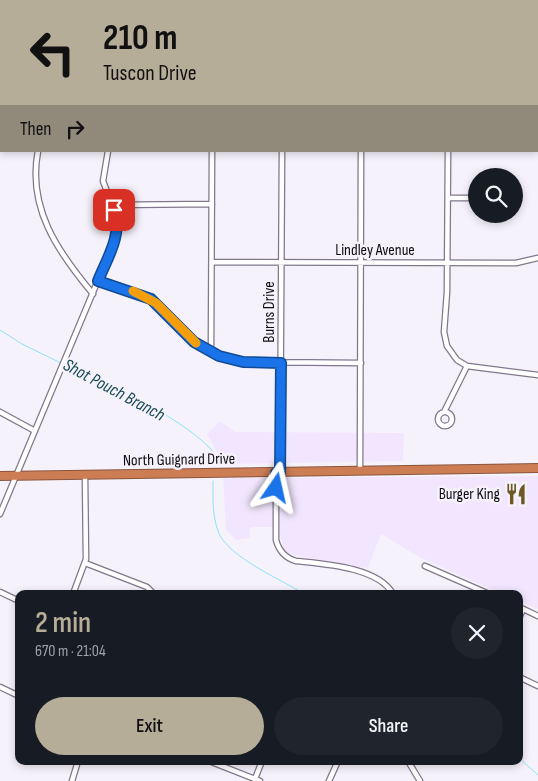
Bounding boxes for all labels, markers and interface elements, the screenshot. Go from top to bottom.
text: 210 m [103,17,177,60]
icon: left [20,20,85,85]
text: Tuscon Drive [103,60,197,87]
icon: right [61,115,89,143]
text: Then [20,118,51,141]
map controls [468,168,523,223]
button: search [468,168,523,223]
pin [93,189,135,231]
icon: arrive [100,196,128,224]
street label: Lindley Avenue [335,241,415,260]
street label: Burns Drive [260,281,279,343]
water label: Shot Pouch Branch [60,354,169,426]
street label: North Guignard Drive [123,450,235,470]
position arrow [249,461,301,513]
restaurant icon: Burger King [503,481,529,507]
place label: Burger King [439,485,500,504]
text: 2 min [35,605,91,641]
button: close [451,607,503,659]
text: 670 m · 21:04 [35,642,106,661]
button: Exit [35,697,264,755]
button: Share [274,697,503,755]

